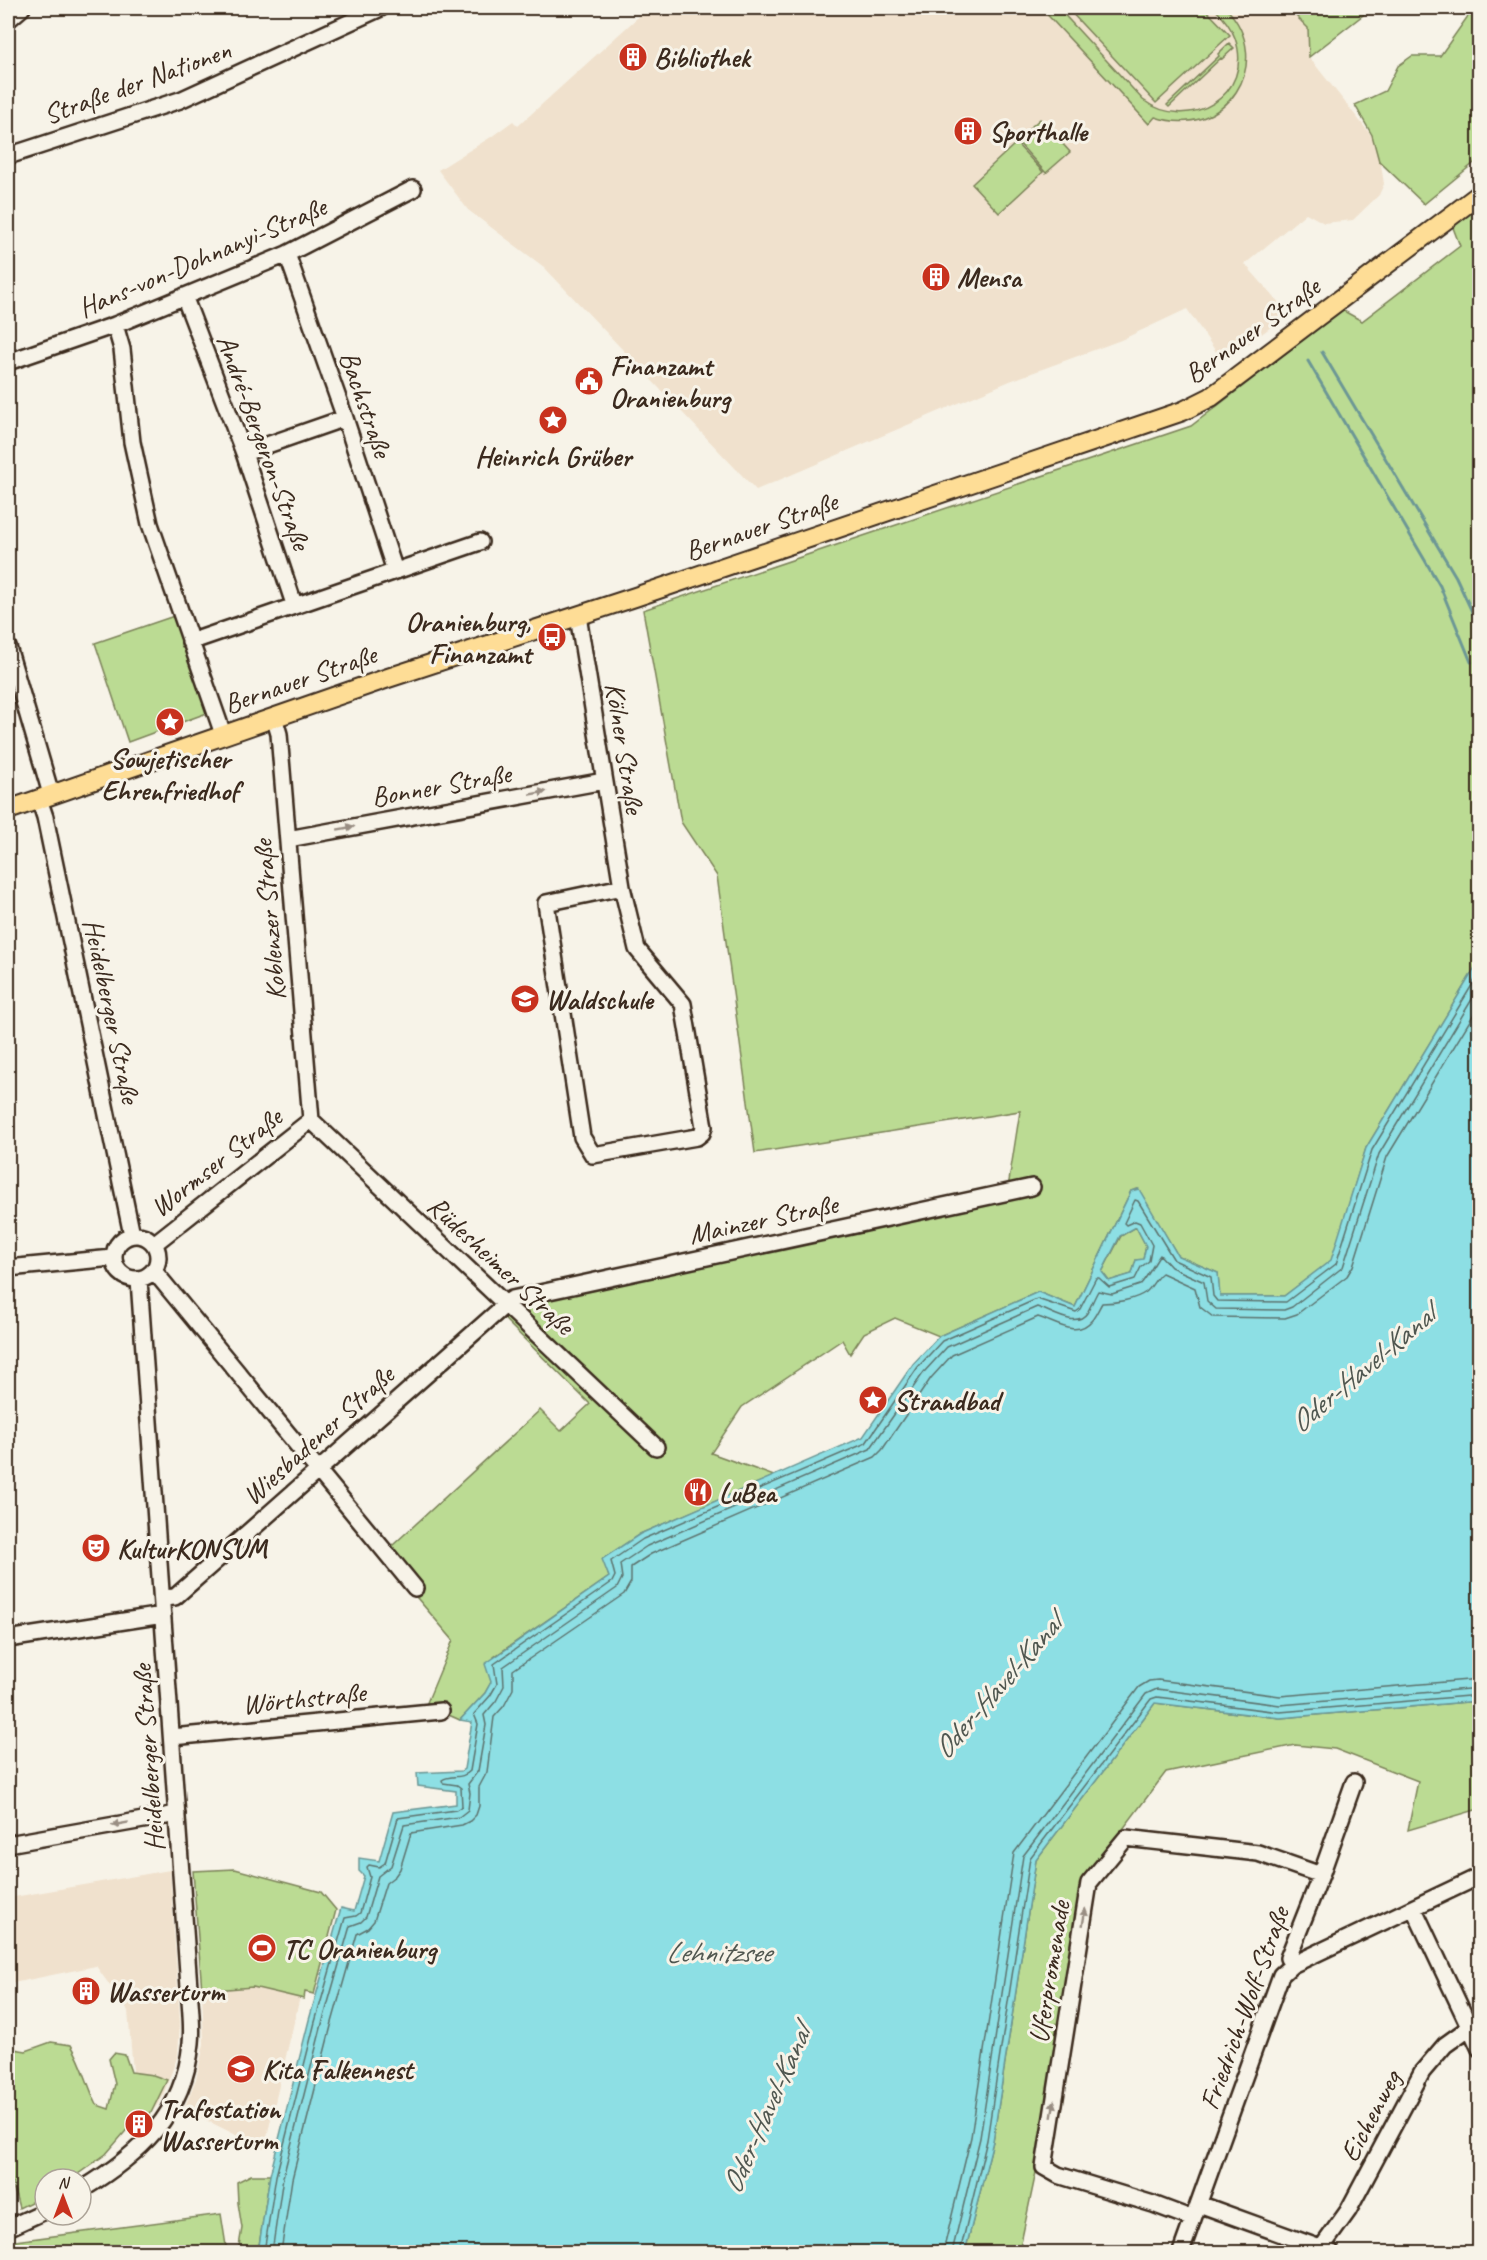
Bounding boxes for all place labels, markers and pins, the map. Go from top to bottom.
place label: Bibliothek [654,40,752,75]
building icon: Bibliothek [617,41,649,73]
place label: Sporthalle [989,114,1090,149]
building icon: Sporthalle [952,115,984,147]
place label: Mensa [957,260,1023,295]
building icon: Mensa [920,261,952,293]
place label: Finanzamt Oranienburg [610,348,733,415]
public building icon: Finanzamt Oranienburg [573,365,605,397]
place icon: Heinrich Grüber [537,404,569,436]
place label: Heinrich Grüber [475,439,634,474]
place label: Oranienburg, Finanzamt [406,604,535,671]
bus stop icon: Oranienburg, Finanzamt [536,621,568,653]
place icon: Sowjetischer Ehrenfriedhof [154,706,186,738]
place label: Sowjetischer Ehrenfriedhof [102,741,245,808]
place label: Waldschule [546,982,655,1017]
school or university icon: Waldschule [509,983,541,1015]
place label: Strandbad [894,1383,1004,1418]
place icon: Strandbad [857,1384,889,1416]
place label: LuBea [719,1475,778,1510]
restaurant icon: LuBea [682,1476,714,1508]
place label: KulturKONSUM [117,1531,269,1566]
theatre icon: KulturKONSUM [80,1532,112,1564]
place label: TC Oranienburg [283,1931,439,1966]
sports icon: TC Oranienburg [246,1932,278,1964]
place label: Wasserturm [107,1974,226,2009]
building icon: Wasserturm [70,1975,102,2007]
place label: Kita Falkennest [262,2052,415,2087]
school or university icon: Kita Falkennest [225,2053,257,2085]
place label: Trafostation Wasserturm [160,2091,282,2158]
building icon: Trafostation Wasserturm [123,2108,155,2140]

